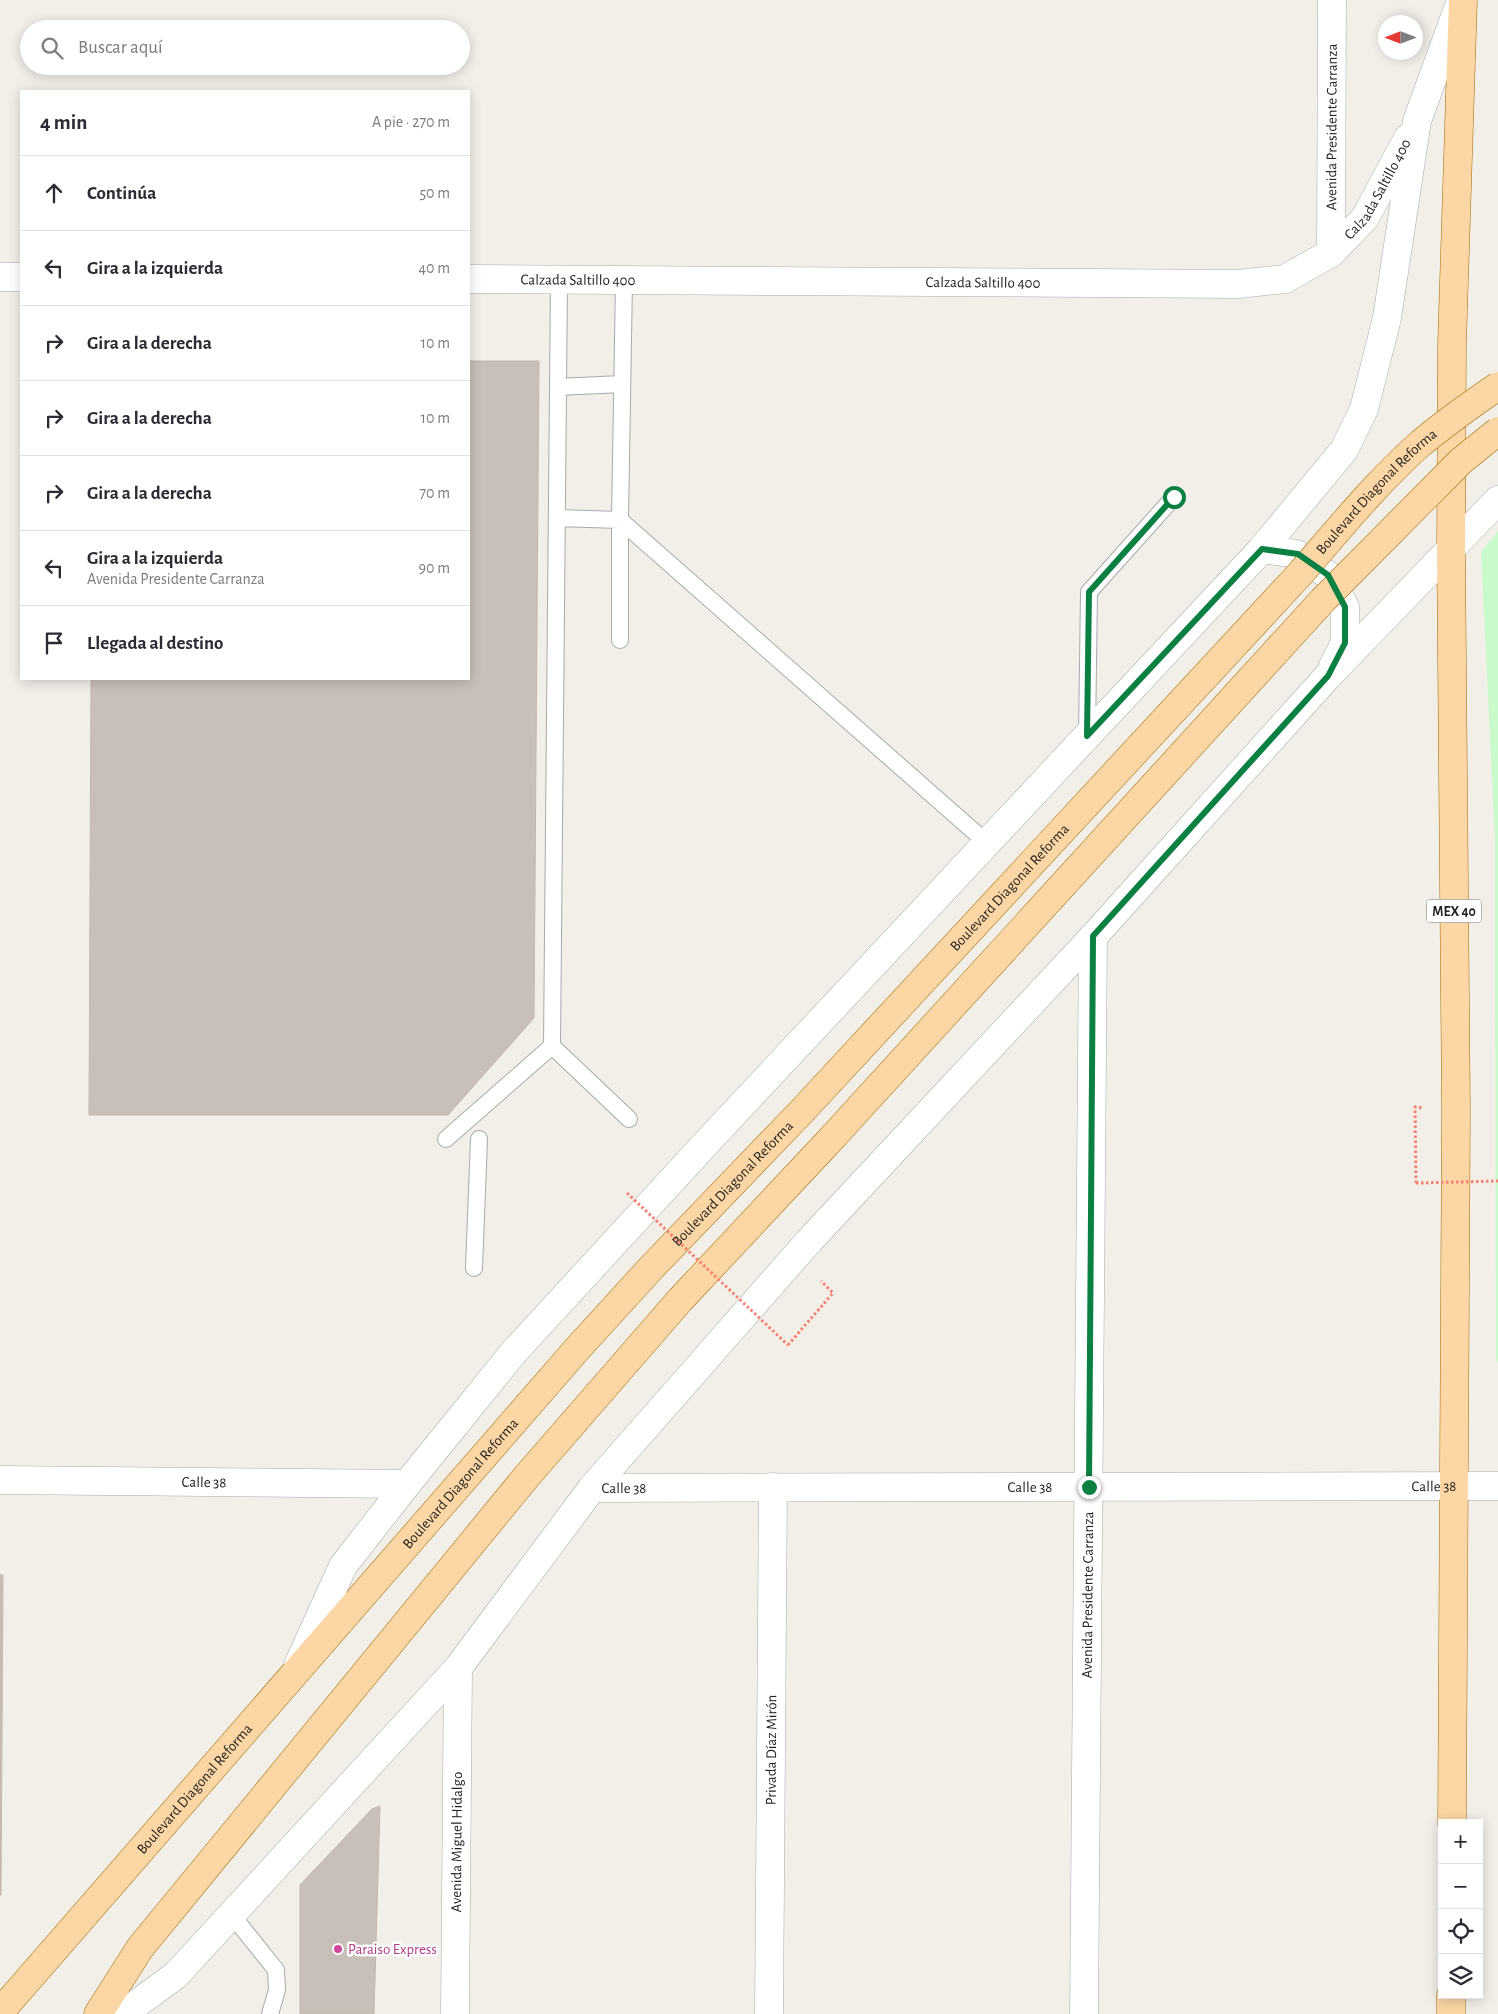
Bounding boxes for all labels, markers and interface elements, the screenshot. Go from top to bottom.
north arrow [1378,15,1423,60]
search box [20,20,470,75]
icon: search [38,34,66,62]
text: Buscar aquí [78,38,163,57]
street label: Avenida Presidente Carranza [1324,43,1340,210]
text: 4 min [40,112,87,133]
text: A pie · 270 m [372,114,450,130]
street label: Calzada Saltillo 400 [1342,137,1414,243]
icon: ahead [40,179,68,207]
text: Continúa [87,184,156,203]
text: 50 m [419,185,450,201]
icon: left [40,254,68,282]
text: Gira a la izquierda [87,259,223,278]
text: 40 m [418,260,450,276]
street label: Calzada Saltillo 400 [520,272,636,288]
street label: Calzada Saltillo 400 [925,275,1041,291]
icon: right [40,329,68,357]
text: Gira a la derecha [87,334,212,353]
text: 10 m [421,335,450,351]
icon: right [40,404,68,432]
text: Gira a la derecha [87,409,212,428]
text: 10 m [421,410,450,426]
street label: Boulevard Diagonal Reforma [1313,426,1440,557]
icon: right [40,479,68,507]
text: Gira a la derecha [87,484,212,503]
text: 70 m [419,485,450,501]
route start [1163,486,1186,509]
text: Gira a la izquierda [87,549,223,568]
icon: left [40,554,68,582]
text: 90 m [419,560,450,576]
text: Avenida Presidente Carranza [87,571,265,587]
icon: arrive [40,629,68,657]
text: Llegada al destino [87,634,224,653]
street label: Boulevard Diagonal Reforma [947,821,1072,954]
road number: MEX 40 [1426,899,1482,922]
street label: Boulevard Diagonal Reforma [669,1118,796,1249]
street label: Boulevard Diagonal Reforma [400,1416,521,1552]
street label: Calle 38 [181,1475,227,1490]
route end [1078,1476,1101,1499]
street label: Calle 38 [1412,1479,1456,1494]
street label: Calle 38 [1008,1480,1052,1495]
street label: Calle 38 [602,1481,646,1496]
street label: Avenida Presidente Carranza [1080,1511,1096,1679]
street label: Privada Díaz Mirón [764,1695,779,1805]
street label: Boulevard Diagonal Reforma [134,1721,255,1857]
street label: Avenida Miguel Hidalgo [449,1772,465,1912]
map controls [1438,1819,1483,1999]
button: + [1438,1819,1483,1864]
button: − [1438,1864,1483,1909]
button: locate [1438,1909,1483,1954]
place label: Paraiso Express [348,1942,437,1957]
marker: Paraiso Express [332,1943,344,1955]
button: layers [1438,1954,1483,1999]

